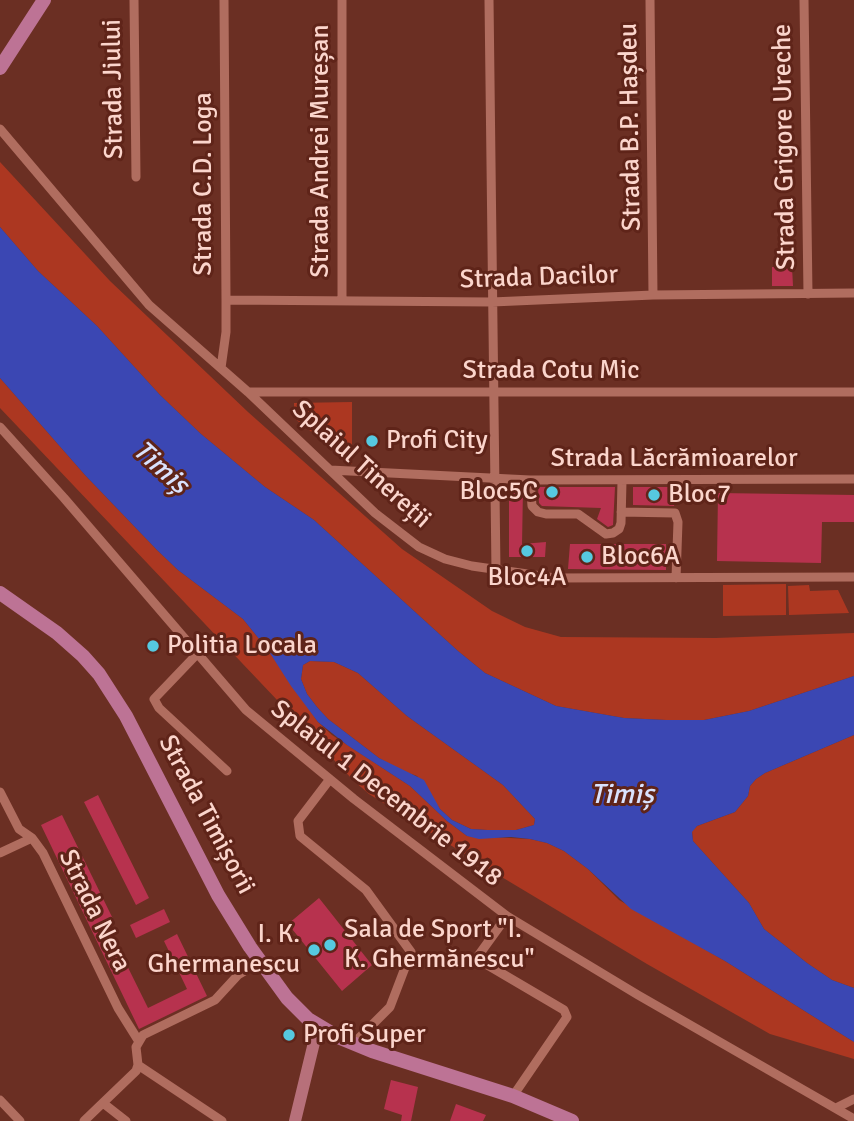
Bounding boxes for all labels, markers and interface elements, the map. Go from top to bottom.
street label: Strada Jiului [97,19,131,159]
street label: Strada B.P. Hașdeu [614,23,648,231]
street label: Strada Andrei Mureșan [305,24,337,278]
street label: Strada Grigore Ureche [767,24,803,270]
street label: Strada C.D. Loga [188,92,220,276]
street label: Strada Dacilor [459,260,619,296]
street label: Strada Cotu Mic [463,355,639,387]
street label: Splaiul Tinereții [285,394,437,536]
place label: Profi City [386,425,488,457]
marker: Profi City [364,433,380,449]
water label: Timiș [125,434,195,502]
street label: Strada Lăcrămioarelor [551,443,797,475]
place label: Bloc5C [459,476,538,508]
place label: Bloc7 [668,479,731,511]
marker: Bloc5C [544,484,560,500]
marker: Bloc7 [646,487,662,503]
place label: Bloc6A [601,541,680,573]
marker: Bloc4A [519,543,535,559]
marker: Bloc6A [579,549,595,565]
place label: Bloc4A [488,562,566,594]
place label: Politia Locala [167,630,317,662]
marker: Politia Locala [145,638,161,654]
street label: Splaiul 1 Decembrie 1918 [264,694,508,894]
street label: Strada Timișorii [151,730,261,900]
water label: Timiș [590,779,654,813]
street label: Strada Nera [51,845,137,977]
place label: Sala de Sport "I. K. Ghermănescu" [344,914,534,976]
place label: I. K. Ghermanescu [148,919,300,981]
marker: Sala de Sport "I. K. Ghermănescu" [322,937,338,953]
marker: I. K. Ghermanescu [306,942,322,958]
place label: Profi Super [303,1019,426,1051]
marker: Profi Super [281,1027,297,1043]

